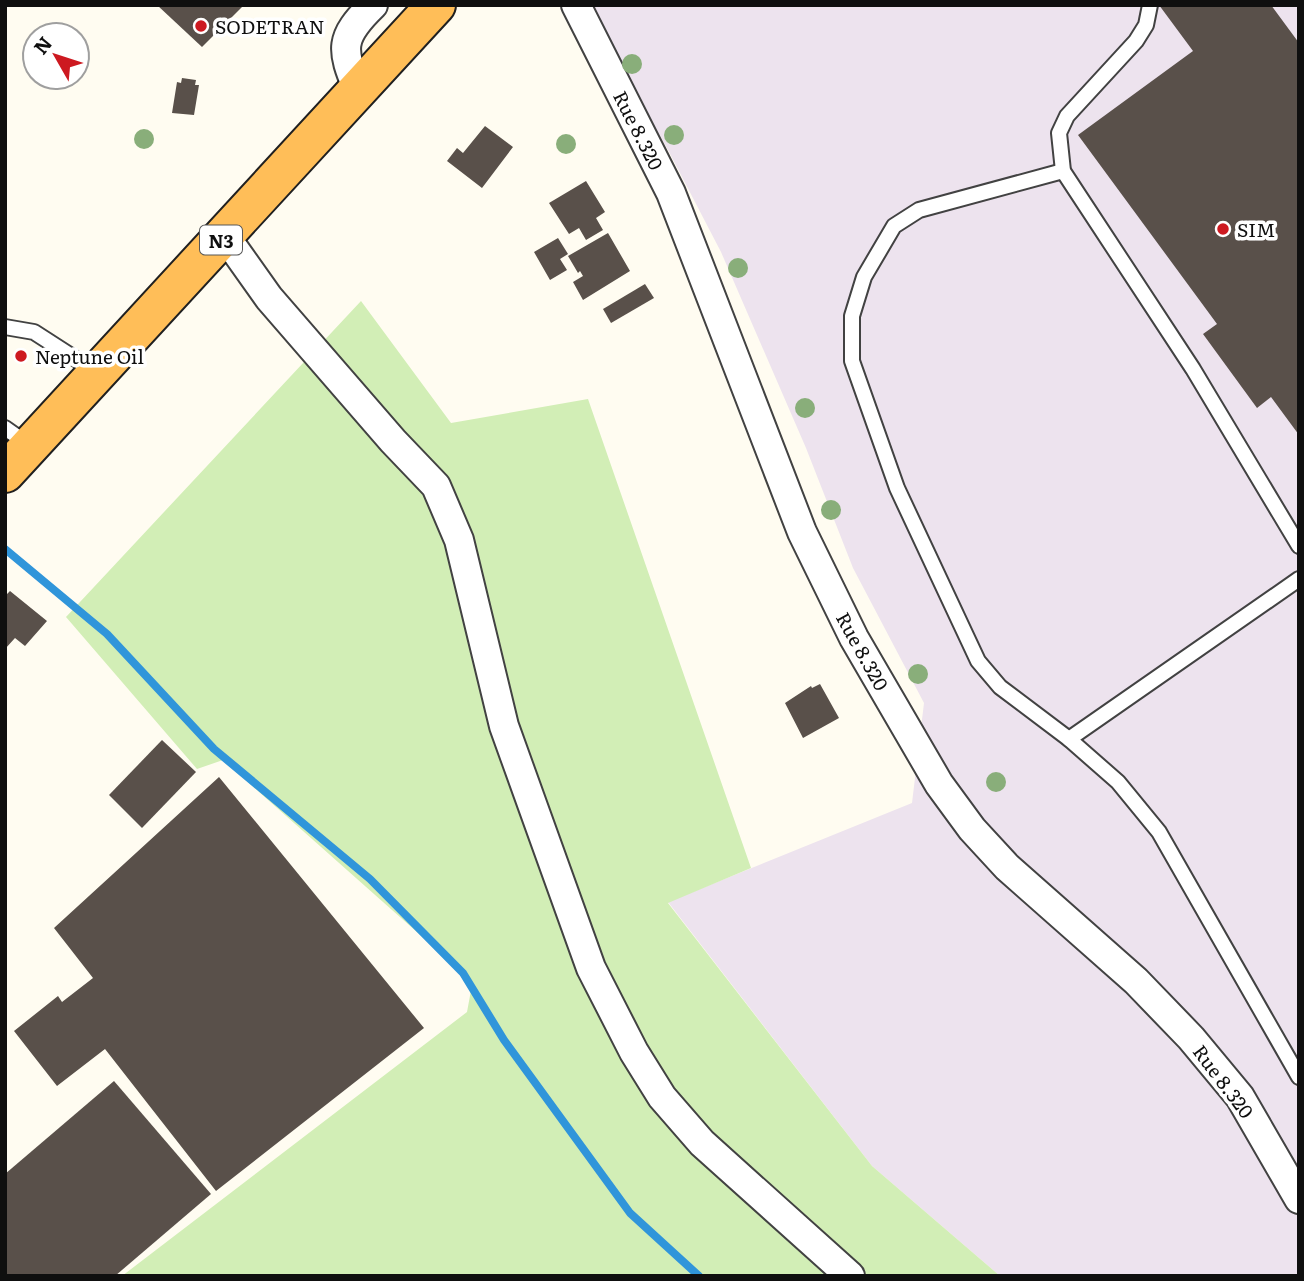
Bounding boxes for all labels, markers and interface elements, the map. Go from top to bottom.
place label: SODETRAN [215,12,325,40]
marker: SODETRAN [193,18,209,34]
north arrow [21,21,91,91]
text: N [26,30,58,60]
street label: Rue 8.320 [607,85,671,175]
place label: SIM [1237,215,1275,243]
marker: SIM [1215,221,1231,237]
road number: N3 [200,226,242,254]
place label: Neptune Oil [35,342,144,370]
marker: Neptune Oil [13,348,29,364]
street label: Rue 8.320 [830,607,896,695]
street label: Rue 8.320 [1187,1038,1261,1124]

